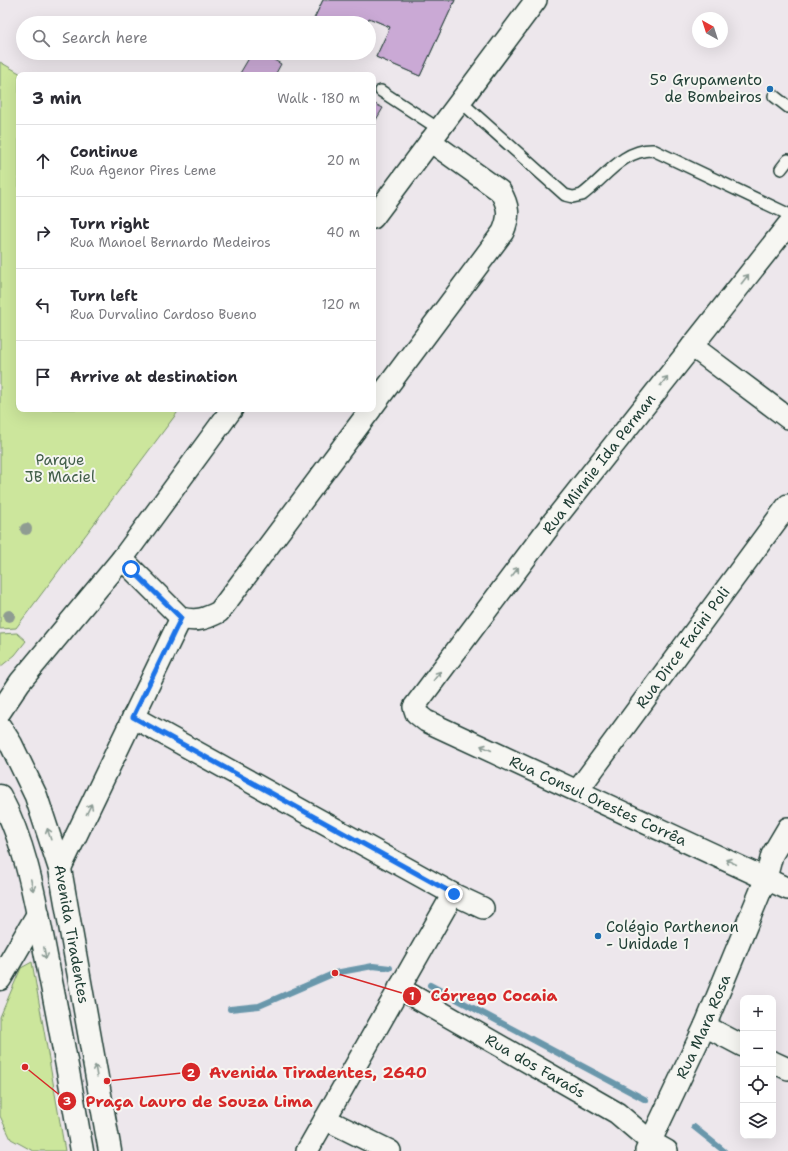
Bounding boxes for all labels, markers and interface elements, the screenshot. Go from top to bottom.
north arrow [692,12,728,48]
search box [16,16,376,60]
icon: search [30,27,52,49]
text: Search here [62,28,148,48]
place label: 5º Grupamento de Bombeiros [650,70,762,107]
marker: 5º Grupamento de Bombeiros [765,84,775,94]
text: 3 min [32,87,82,109]
text: Walk · 180 m [277,90,360,107]
text: Continue [70,142,138,162]
icon: ahead [32,150,54,172]
text: 20 m [327,152,360,169]
text: Rua Agenor Pires Leme [70,162,216,179]
text: Turn right [70,214,150,234]
icon: right [32,222,54,244]
text: 40 m [326,224,360,241]
text: Rua Manoel Bernardo Medeiros [70,234,271,251]
one-way arrow [741,274,749,285]
text: Turn left [70,286,138,306]
icon: left [32,294,54,316]
text: 120 m [322,296,360,313]
text: Rua Durvalino Cardoso Bueno [70,306,257,323]
icon: arrive [32,366,54,388]
text: Arrive at destination [70,367,238,387]
one-way arrow [660,376,668,387]
street label: Rua Minnie Ida Perman [538,390,660,538]
park label: Parque JB Maciel [25,450,96,487]
route start [122,560,140,578]
one-way arrow [511,567,519,578]
street label: Rua Dirce Facini Poli [631,583,735,712]
one-way arrow [433,671,442,682]
one-way arrow [480,744,492,751]
street label: Rua Consul Orestes Corrêa [506,751,691,851]
one-way arrow [86,803,93,815]
one-way arrow [44,828,52,840]
one-way arrow [725,858,737,865]
street label: Avenida Tiradentes [49,863,94,1005]
one-way arrow [28,878,36,891]
route end [445,885,463,903]
place label: Colégio Parthenon - Unidade 1 [606,917,739,954]
marker: Colégio Parthenon - Unidade 1 [593,931,603,941]
one-way arrow [42,946,50,959]
street label: Rua Mara Rosa [671,971,735,1082]
callout: Córrego Cocaia [402,982,565,1010]
text: Córrego Cocaia [430,985,558,1006]
text: 1 [409,988,415,1004]
map controls [740,995,776,1139]
button: + [740,995,776,1031]
street label: Rua dos Faraós [482,1029,589,1103]
button: − [740,1031,776,1067]
callout: Avenida Tiradentes, 2640 [181,1058,436,1086]
text: Avenida Tiradentes, 2640 [209,1062,427,1083]
one-way arrow [91,1065,99,1078]
text: 2 [187,1065,196,1081]
button: locate [740,1067,776,1103]
callout: Praça Lauro de Souza Lima [57,1087,321,1115]
text: Praça Lauro de Souza Lima [85,1091,313,1112]
text: 3 [63,1093,71,1109]
button: layers [740,1103,776,1139]

